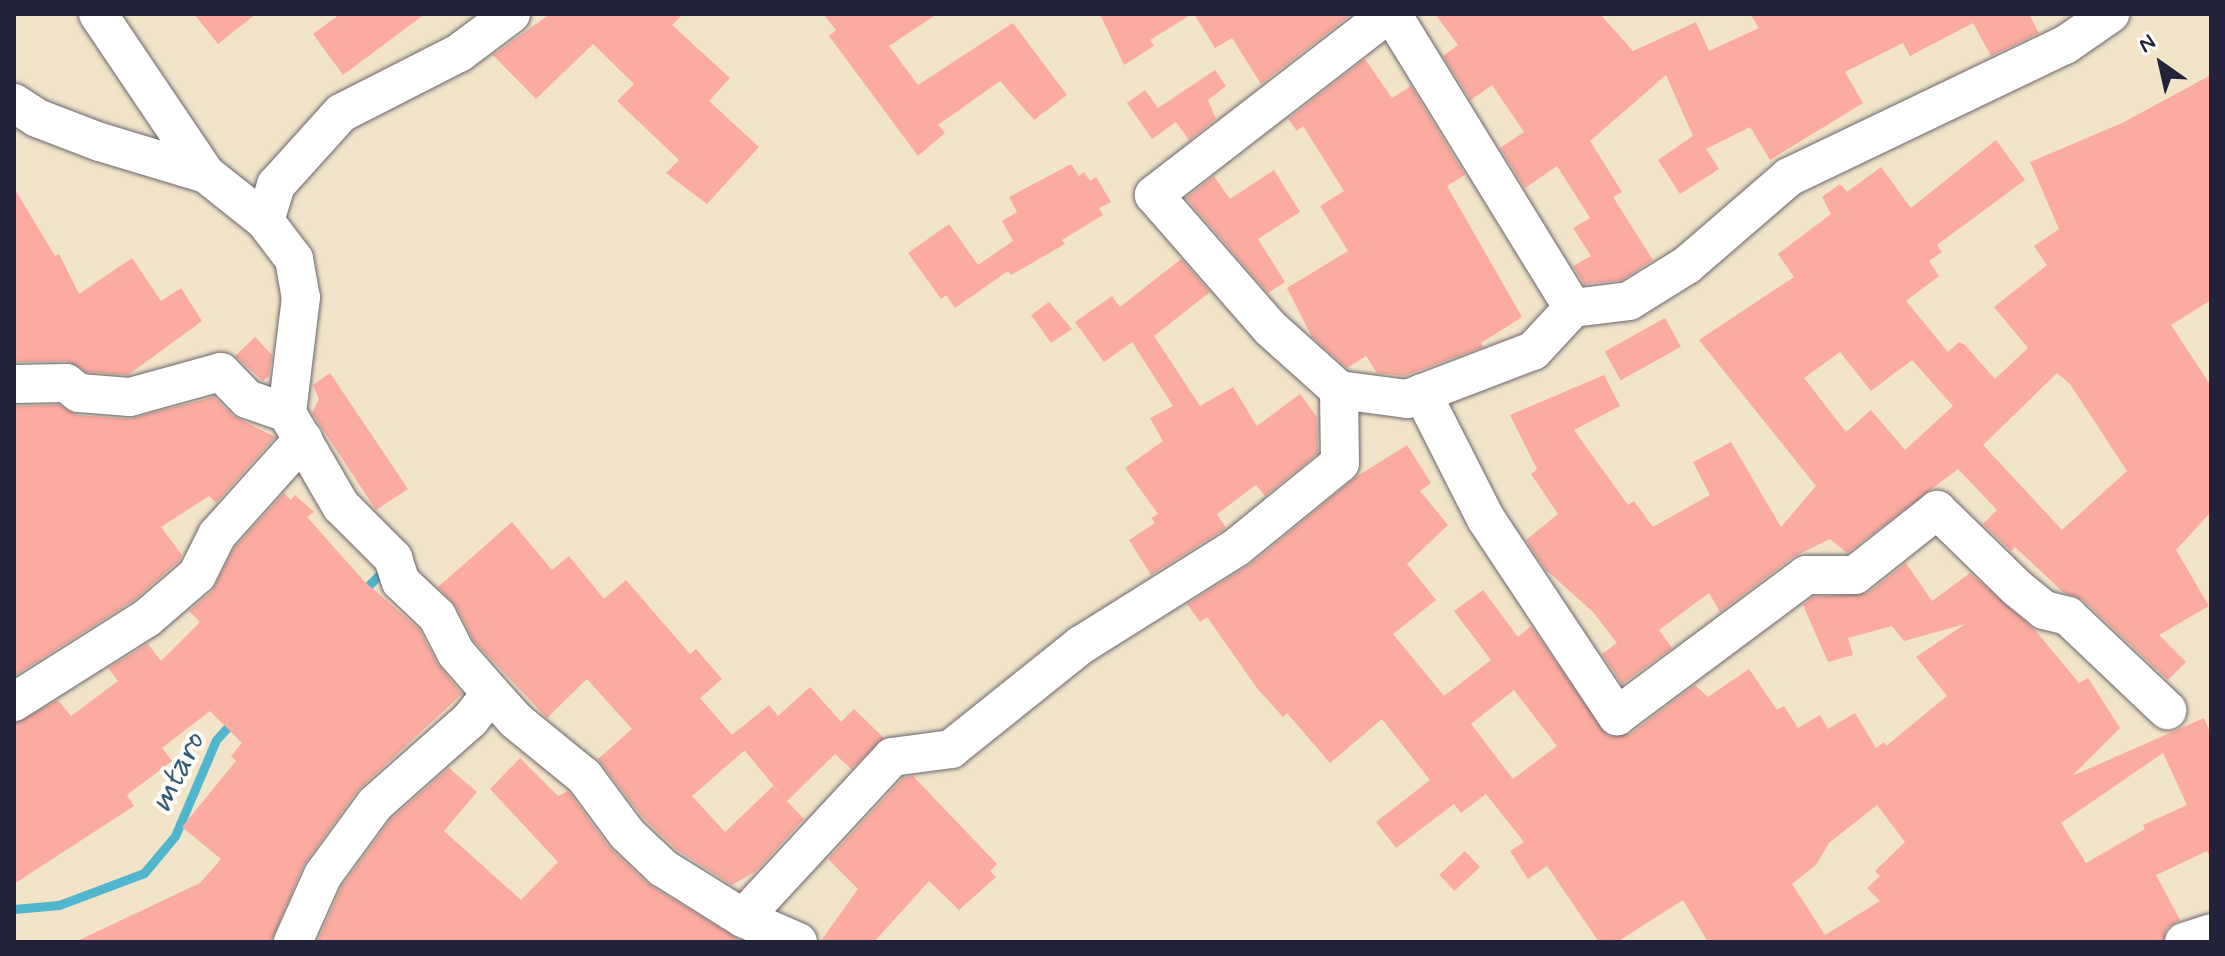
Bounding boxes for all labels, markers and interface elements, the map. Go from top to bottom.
north arrow [2121,24,2201,104]
text: N [2134,28,2161,60]
water label: mtaro [140,725,214,819]

